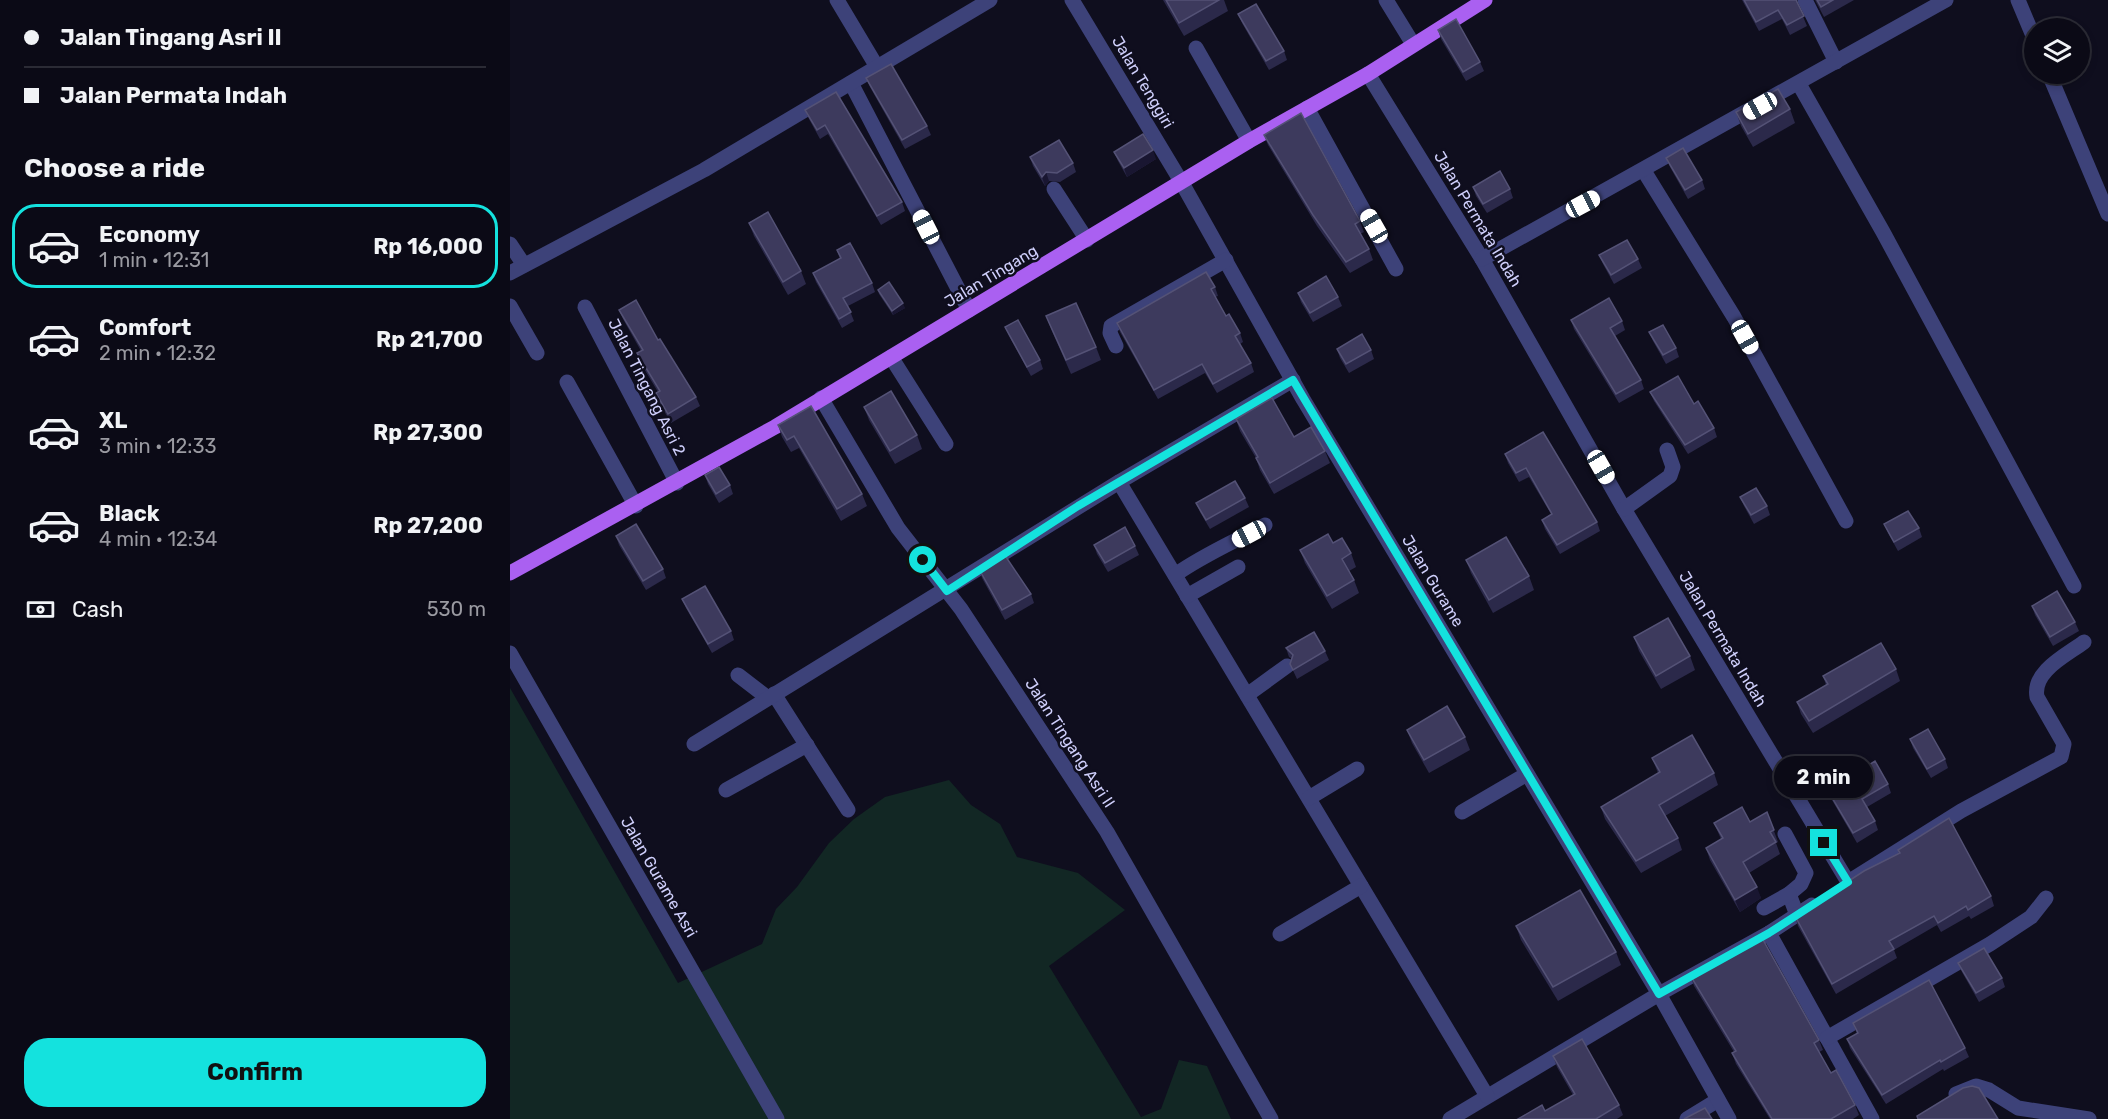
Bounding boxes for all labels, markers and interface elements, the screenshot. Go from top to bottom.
map controls [2024,18,2090,84]
button: layers [2024,18,2090,84]
text: Jalan Tingang Asri II [60,24,282,51]
street label: Jalan Tenggiri [1108,32,1178,132]
text: Jalan Permata Indah [60,82,287,109]
car [1740,89,1780,123]
street label: Jalan Permata Indah [1430,148,1526,290]
text: Choose a ride [24,152,205,184]
car [1563,188,1603,220]
car [1357,206,1391,246]
car [910,207,942,247]
icon: car [27,219,81,273]
text: Economy [99,221,200,248]
text: Rp 16,000 [373,233,483,260]
street label: Jalan Tingang [941,241,1041,311]
text: 1 min · 12:31 [99,248,209,272]
icon: car [27,312,81,366]
text: Comfort [99,314,191,341]
street label: Jalan Tingang Asri 2 [604,315,690,459]
car [1728,317,1762,357]
text: Rp 21,700 [376,326,483,353]
text: 2 min · 12:32 [99,341,216,365]
icon: car [27,405,81,459]
text: XL [99,407,127,434]
text: Rp 27,300 [373,419,483,446]
text: 3 min · 12:33 [99,434,217,458]
car [1584,447,1618,487]
icon: car [27,498,81,552]
text: Black [99,500,160,527]
text: Rp 27,200 [373,512,483,539]
car [1229,518,1269,550]
text: 4 min · 12:34 [99,527,217,551]
street label: Jalan Gurame [1398,532,1468,630]
route start [909,546,936,573]
street label: Jalan Permata Indah [1675,568,1771,710]
icon: cash [24,593,57,626]
text: Cash [72,596,123,623]
text: 530 m [427,597,486,621]
street label: Jalan Tingang Asri II [1021,675,1119,811]
callout: 2 min [1774,756,1874,798]
text: 2 min [1796,765,1851,789]
street label: Jalan Gurame Asri [617,813,701,941]
route end [1810,829,1837,856]
button: Confirm [24,1038,486,1107]

